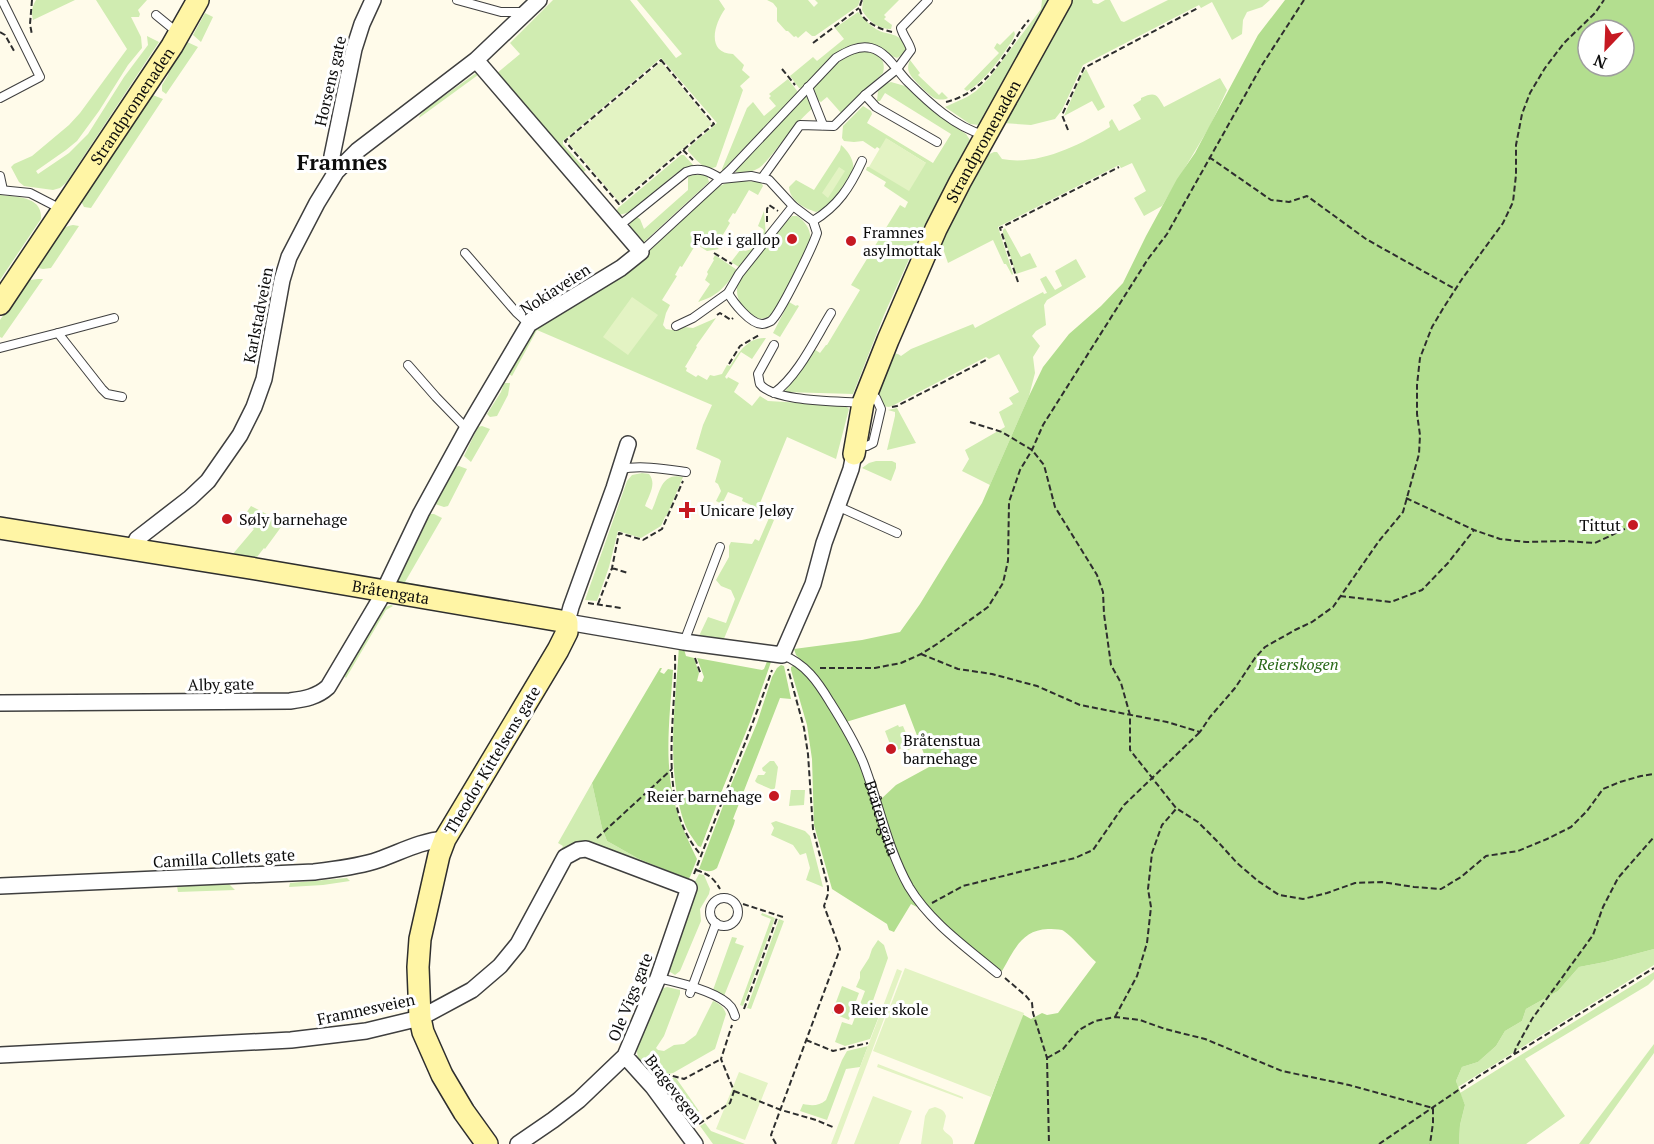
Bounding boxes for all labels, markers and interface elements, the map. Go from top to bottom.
north arrow [1576,18,1636,78]
street label: Horsens gate [309,33,351,129]
street label: Strandpromenaden [85,42,179,169]
text: N [1590,49,1610,74]
street label: Strandpromenaden [940,75,1026,206]
district label: Framnes [297,147,387,176]
place label: Framnes asylmottak [863,221,942,261]
place label: Fole i gallop [693,228,780,250]
marker: Fole i gallop [785,232,799,246]
marker: Framnes asylmottak [844,234,858,248]
street label: Nokiaveien [515,258,595,320]
street label: Karlstadveien [238,265,278,365]
place label: Unicare Jeløy [700,499,795,521]
marker: Unicare Jeløy [678,501,696,519]
place label: Søly barnehage [239,508,348,530]
marker: Søly barnehage [220,512,234,526]
place label: Tittut [1579,514,1621,536]
marker: Tittut [1626,518,1640,532]
street label: Bråtengata [350,575,431,609]
park label: Reierskogen [1256,653,1339,675]
street label: Alby gate [188,672,254,696]
street label: Theodor Kittelsens gate [439,682,545,838]
place label: Bråtenstua barnehage [903,729,981,769]
marker: Bråtenstua barnehage [884,742,898,756]
street label: Bråtengata [859,777,904,859]
place label: Reier barnehage [647,785,762,807]
marker: Reier barnehage [767,789,781,803]
street label: Camilla Collets gate [152,843,296,873]
street label: Ole Vigs gate [602,949,658,1045]
street label: Framnesveien [315,988,417,1030]
place label: Reier skole [851,998,929,1020]
marker: Reier skole [832,1002,846,1016]
street label: Bragevegen [640,1050,708,1128]

